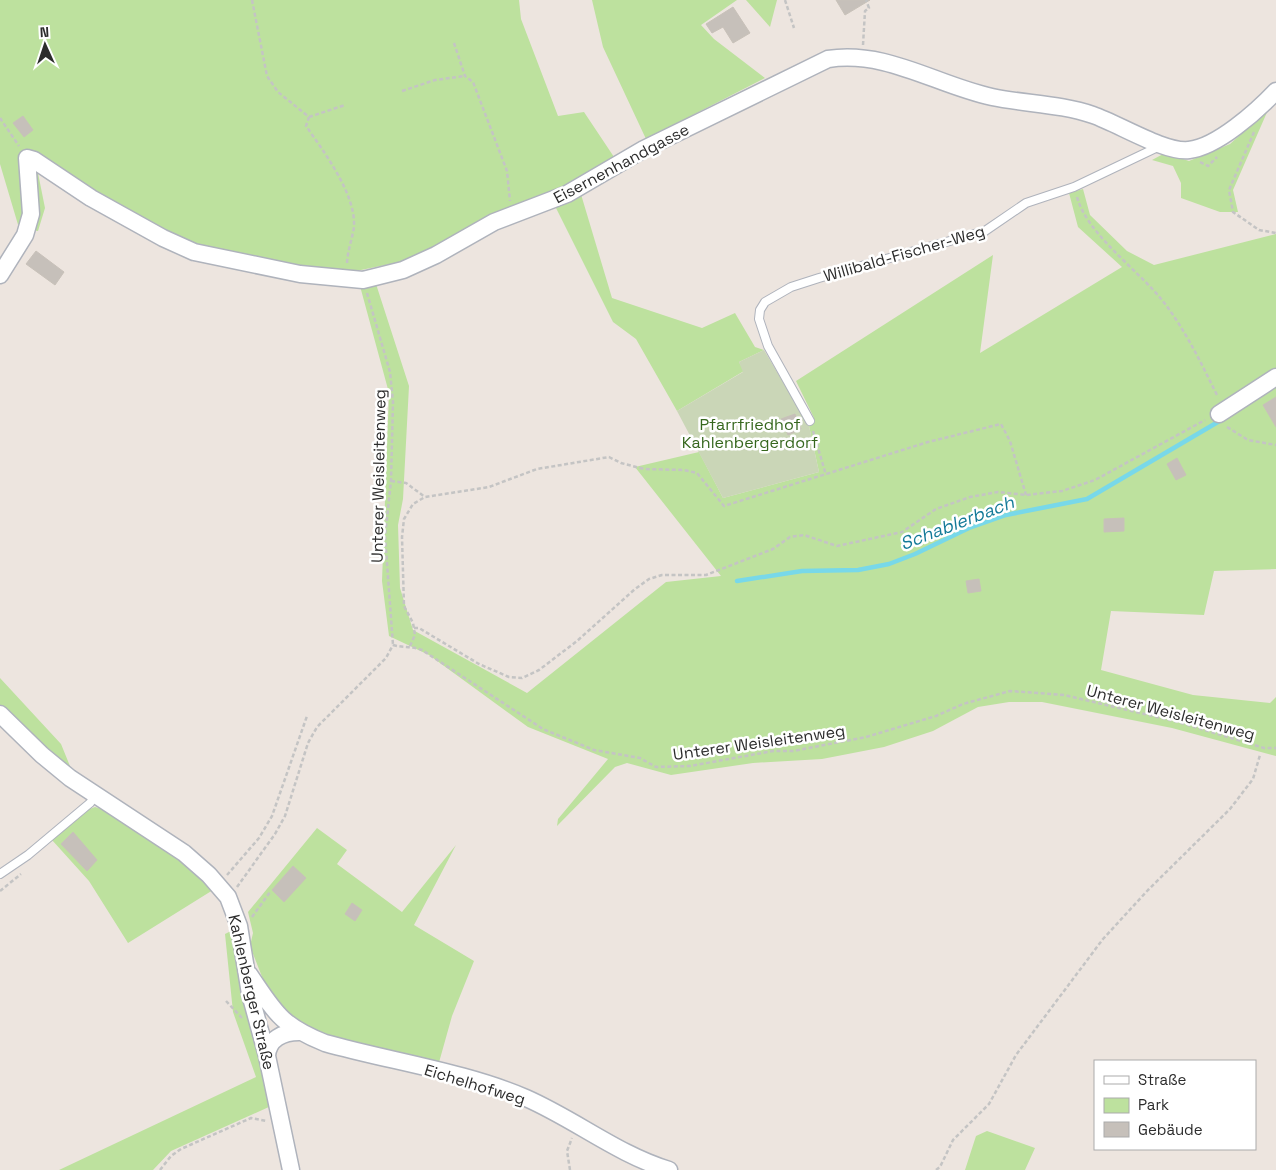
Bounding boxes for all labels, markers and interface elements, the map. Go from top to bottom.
north arrow [20,20,70,70]
text: N [39,23,49,41]
street label: Eisernenhandgasse [550,119,693,208]
street label: Willibald-Fischer-Weg [821,220,987,287]
street label: Unterer Weisleitenweg [366,389,391,563]
park label: Pfarrfriedhof Kahlenbergerdorf [682,414,818,453]
water label: Schablerbach [897,490,1018,555]
street label: Unterer Weisleitenweg [1084,680,1257,745]
street label: Unterer Weisleitenweg [672,720,846,765]
street label: Kahlenberger Straße [223,912,280,1072]
street label: Eichelhofweg [422,1059,528,1110]
legend [1094,1060,1256,1150]
text: Straße [1138,1070,1187,1089]
text: Park [1138,1095,1169,1114]
text: Gebäude [1138,1120,1203,1139]

